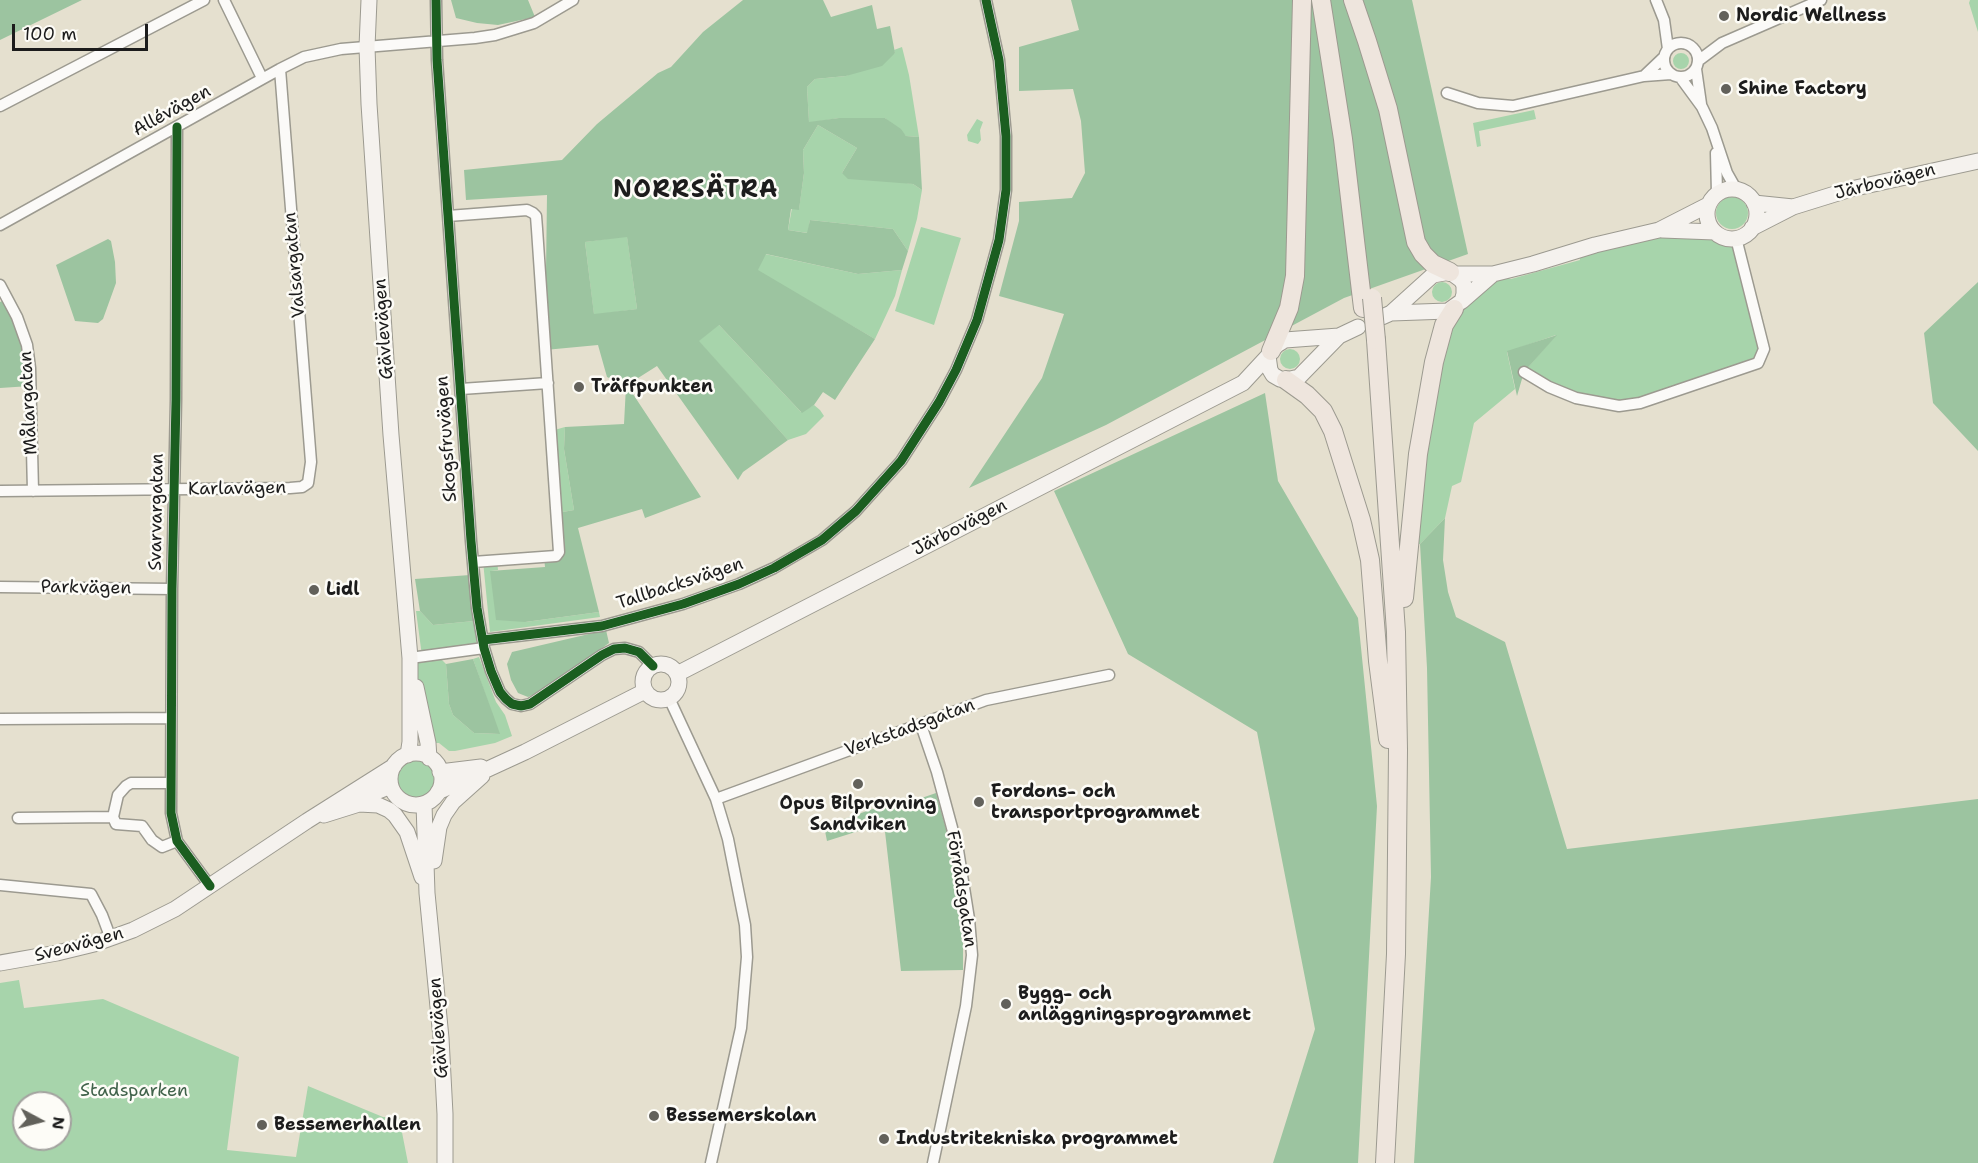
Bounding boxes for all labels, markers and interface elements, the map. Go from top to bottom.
place label: Nordic Wellness [1736,5,1886,27]
marker: Nordic Wellness [1717,9,1731,23]
scale bar [15,12,152,50]
text: 100 m [23,22,77,46]
place label: Shine Factory [1738,78,1867,100]
street label: Allévägen [129,81,215,141]
marker: Shine Factory [1719,82,1733,96]
street label: Järbovägen [1832,159,1938,205]
district label: NORRSÄTRA [613,177,779,205]
street label: Valsargatan [280,211,310,319]
street label: Gävlevägen [370,278,398,380]
street label: Målargatan [15,351,43,455]
street label: Skogsfruvägen [432,375,462,503]
place label: Träffpunkten [591,376,713,398]
marker: Träffpunkten [572,380,586,394]
street label: Svarvargatan [145,453,169,571]
street label: Karlavägen [188,477,286,501]
street label: Järbovägen [909,495,1011,561]
street label: Tallbacksvägen [614,553,746,615]
street label: Parkvägen [40,576,132,600]
place label: Lidl [326,579,359,601]
marker: Lidl [307,583,321,597]
street label: Verkstadsgatan [842,694,978,762]
marker: Opus Bilprovning Sandviken [851,777,865,791]
place label: Fordons- och transportprogrammet [991,781,1200,824]
place label: Opus Bilprovning Sandviken [780,793,936,836]
marker: Fordons- och transportprogrammet [972,795,986,809]
street label: Förrådsgatan [941,829,981,949]
street label: Sveavägen [32,923,126,967]
street label: Gävlevägen [425,977,453,1079]
place label: Bygg- och anläggningsprogrammet [1018,983,1251,1026]
marker: Bygg- och anläggningsprogrammet [999,997,1013,1011]
park label: Stadsparken [80,1080,188,1102]
north arrow [12,1091,72,1151]
place label: Bessemerskolan [666,1105,817,1127]
marker: Bessemerskolan [647,1109,661,1123]
place label: Bessemerhallen [274,1114,421,1136]
text: N [47,1115,70,1131]
marker: Bessemerhallen [255,1118,269,1132]
place label: Industritekniska programmet [896,1128,1178,1150]
marker: Industritekniska programmet [877,1132,891,1146]

